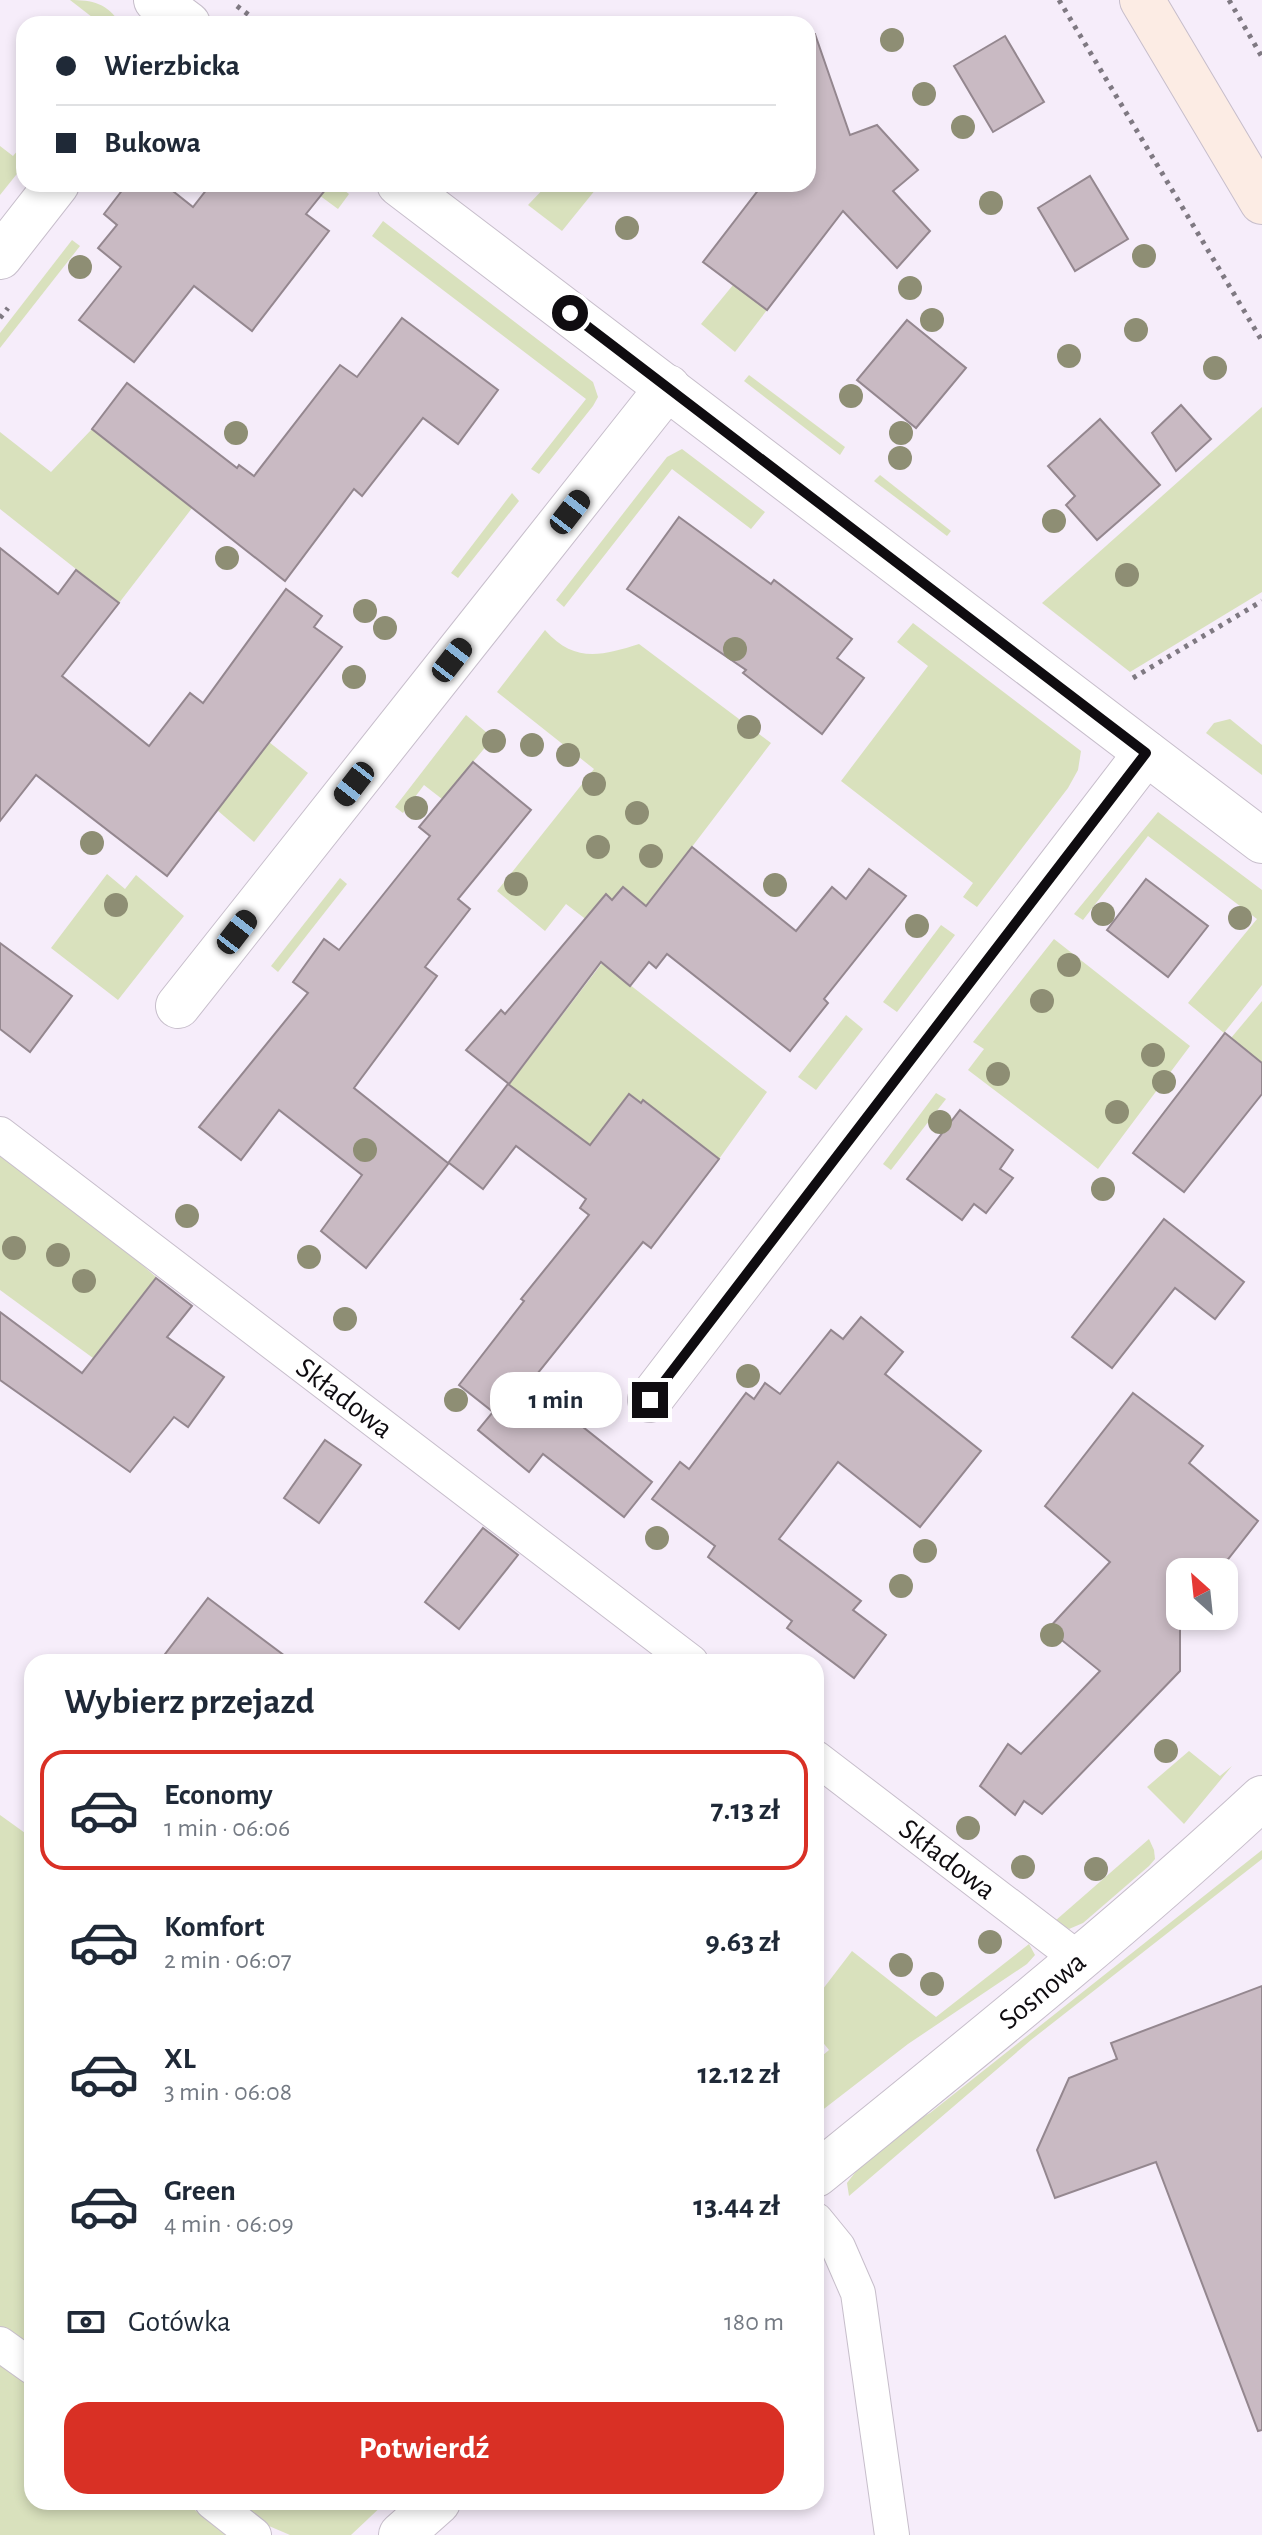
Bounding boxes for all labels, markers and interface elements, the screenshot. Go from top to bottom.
text: Wierzbicka [104,51,240,81]
text: Bukowa [104,128,201,158]
route start [552,295,588,331]
car [546,486,594,538]
car [428,634,476,686]
car [330,758,378,810]
car [213,906,261,958]
street label: Składowa [290,1352,398,1444]
callout: 1 min [490,1372,622,1428]
route end [632,1382,668,1418]
text: 1 min [529,1387,583,1413]
north arrow [1166,1558,1238,1630]
map controls [1166,1558,1238,1630]
text: Wybierz przejazd [64,1684,315,1720]
icon: car [68,1774,140,1846]
text: Economy [164,1780,273,1810]
text: 7.13 zł [711,1795,780,1825]
street label: Składowa [893,1814,1001,1906]
text: 1 min · 06:06 [164,1815,290,1841]
icon: car [68,1906,140,1978]
text: Komfort [164,1912,264,1942]
text: 9.63 zł [705,1927,780,1957]
street label: Sosnowa [994,1946,1092,2035]
text: 2 min · 06:07 [164,1947,292,1973]
icon: car [68,2038,140,2110]
text: XL [164,2044,196,2074]
text: 12.12 zł [697,2059,780,2089]
text: 3 min · 06:08 [164,2079,292,2105]
icon: car [68,2170,140,2242]
text: Green [164,2176,236,2206]
text: 13.44 zł [693,2191,780,2221]
text: 4 min · 06:09 [164,2211,294,2237]
icon: cash [64,2300,108,2344]
text: Gotówka [128,2307,231,2337]
text: 180 m [724,2309,784,2335]
button: Potwierdź [64,2402,784,2494]

